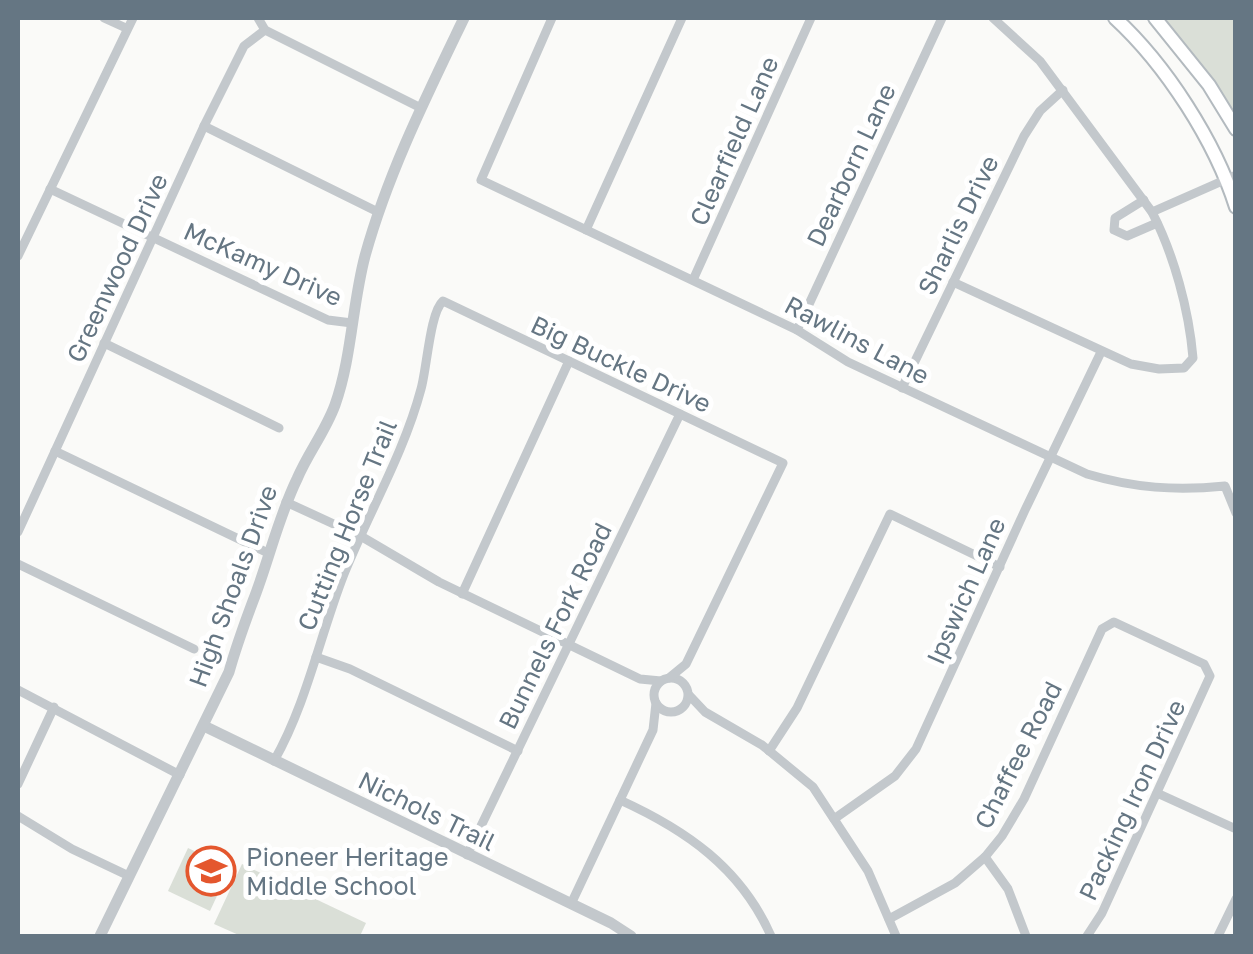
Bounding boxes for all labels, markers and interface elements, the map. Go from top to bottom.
street label: Clearfield Lane [682,51,785,230]
street label: Dearborn Lane [799,78,902,251]
street label: Sharlis Drive [910,150,1005,300]
street label: Greenwood Drive [59,168,174,367]
street label: McKamy Drive [179,215,347,312]
street label: Rawlins Lane [780,289,935,391]
street label: Big Buckle Drive [526,308,716,419]
street label: Cutting Horse Trail [290,415,403,635]
street label: High Shoals Drive [182,481,283,691]
street label: Ipswich Lane [919,513,1012,669]
street label: Bunnels Fork Road [491,518,618,734]
street label: Chaffee Road [967,676,1068,834]
street label: Packing Iron Drive [1072,695,1192,905]
street label: Nichols Trail [354,764,501,857]
place label: Pioneer Heritage Middle School [246,841,448,901]
school or university icon: Pioneer Heritage Middle School [185,845,237,897]

